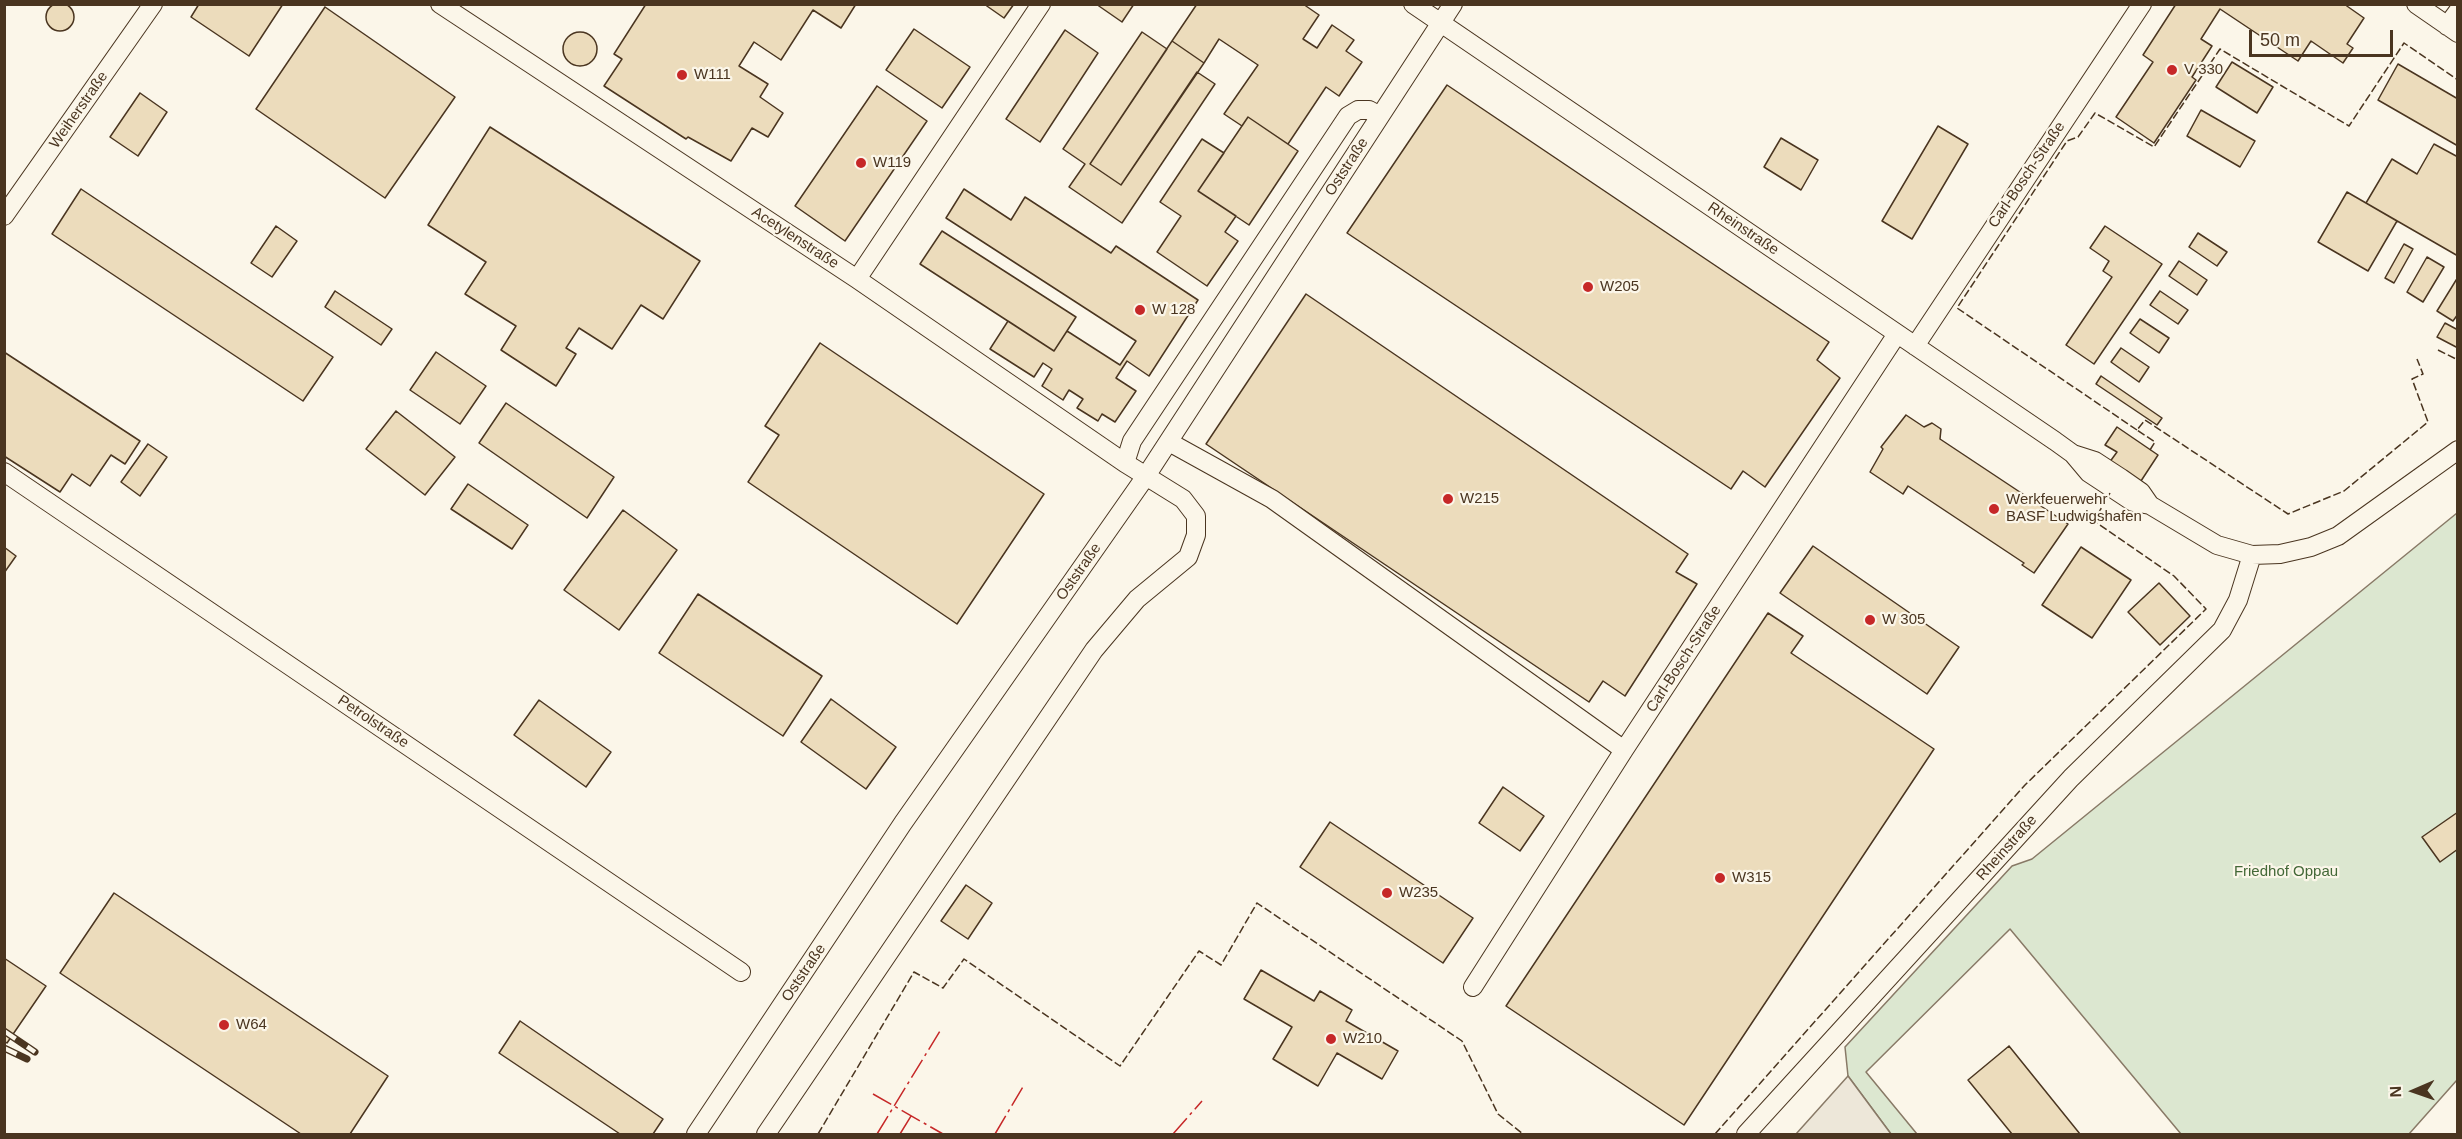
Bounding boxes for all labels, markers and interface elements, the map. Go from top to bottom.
scale bar [2252,18,2396,56]
text: 50 m [2260,30,2300,50]
place label: V 330 [2184,61,2223,79]
marker: V 330 [2165,63,2179,77]
place label: W111 [694,66,731,84]
street label: Weiherstraße [46,68,112,152]
marker: W111 [675,68,689,82]
street label: Carl-Bosch-Straße [1985,118,2069,232]
street label: Oststraße [1322,134,1372,200]
place label: W119 [873,154,911,172]
marker: W119 [854,156,868,170]
street label: Rheinstraße [1704,199,1782,259]
street label: Acetylenstraße [748,203,842,273]
place label: W205 [1600,278,1639,296]
marker: W205 [1581,280,1595,294]
place label: W 128 [1152,301,1195,319]
marker: W 128 [1133,303,1147,317]
place label: W215 [1460,490,1499,508]
place label: Werkfeuerwehr BASF Ludwigshafen [2006,491,2142,526]
marker: W215 [1441,492,1455,506]
marker: Werkfeuerwehr BASF Ludwigshafen [1987,502,2001,516]
street label: Oststraße [1053,540,1105,604]
street label: Carl-Bosch-Straße [1643,602,1725,716]
place label: W 305 [1882,611,1925,629]
marker: W 305 [1863,613,1877,627]
street label: Petrolstraße [334,692,412,752]
street label: Rheinstraße [1973,812,2041,884]
park label: Friedhof Oppau [2234,863,2338,881]
place label: W315 [1732,869,1771,887]
marker: W315 [1713,871,1727,885]
place label: W235 [1399,884,1438,902]
marker: W235 [1380,886,1394,900]
street label: Oststraße [778,941,830,1005]
place label: W64 [236,1016,267,1034]
marker: W64 [217,1018,231,1032]
place label: W210 [1343,1030,1382,1048]
marker: W210 [1324,1032,1338,1046]
north arrow [2384,1061,2444,1121]
text: N [2387,1086,2404,1098]

